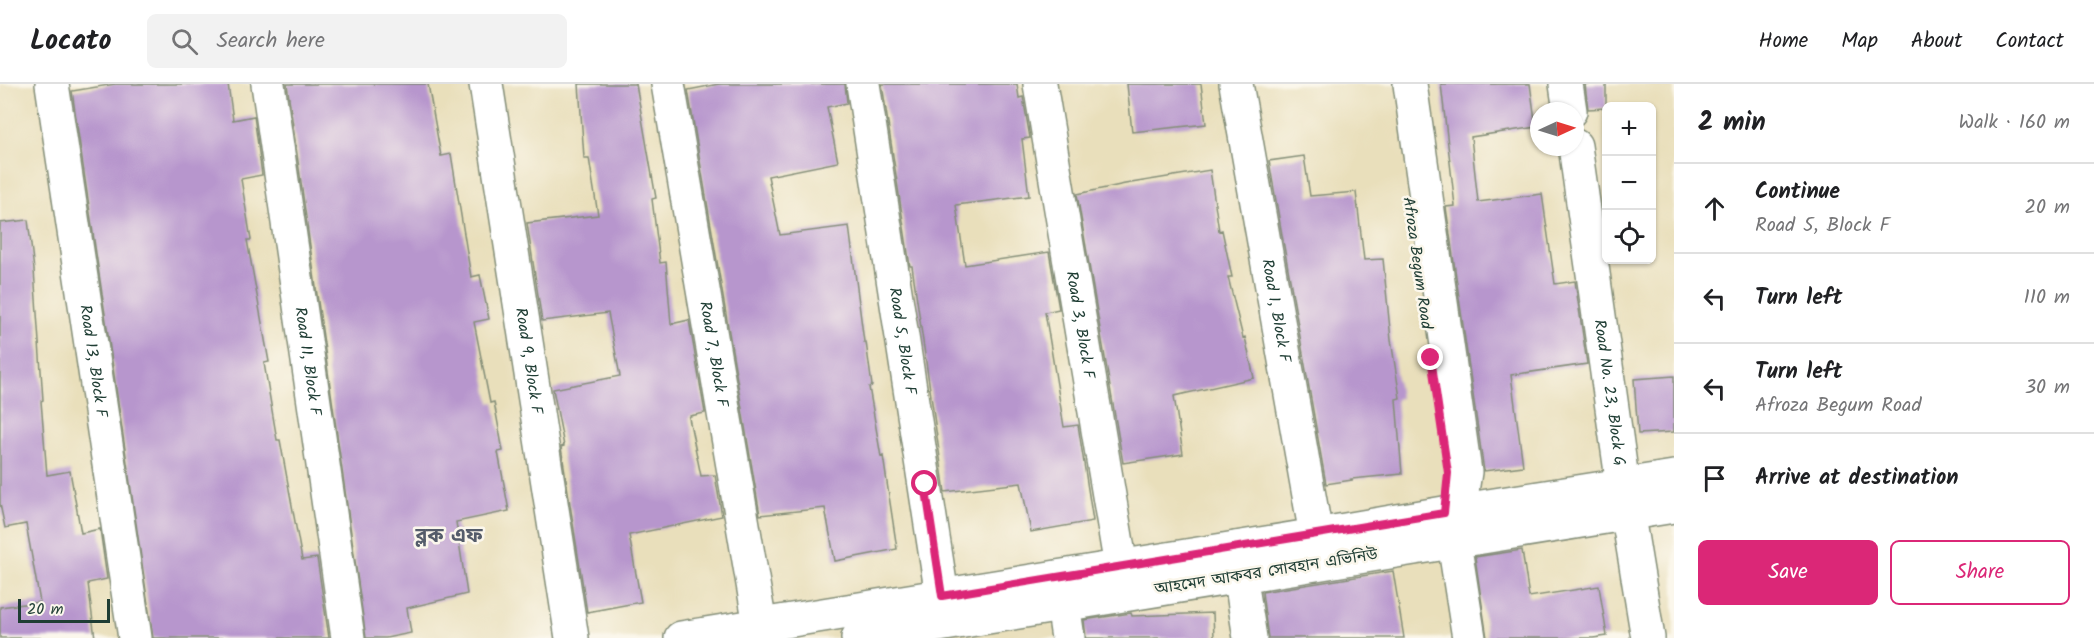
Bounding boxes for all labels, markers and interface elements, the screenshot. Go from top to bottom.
search box [147,14,567,68]
text: Locato [30,19,111,64]
text: Search here [216,24,325,59]
icon: search [168,25,201,58]
text: Home [1759,25,1808,58]
text: Map [1841,25,1878,58]
text: About [1911,25,1962,58]
text: Contact [1995,25,2064,58]
north arrow [1530,102,1584,156]
map controls [1602,102,1656,264]
button: + [1602,102,1656,156]
text: 2 min [1698,102,1766,144]
text: Walk · 160 m [1959,107,2070,139]
button: − [1602,156,1656,210]
text: Continue [1755,175,1840,210]
icon: ahead [1698,192,1731,225]
text: 20 m [2024,192,2070,224]
street label: Afroza Begum Road [1395,195,1439,332]
button: locate [1602,210,1656,264]
text: Road 5, Block F [1755,210,1890,242]
street label: Road 1, Block F [1255,257,1298,366]
street label: Road 3, Block F [1059,269,1102,382]
text: Turn left [1755,281,1842,316]
icon: left [1698,282,1731,315]
text: 110 m [2024,282,2070,314]
street label: Road 5, Block F [882,286,923,398]
street label: Road 7, Block F [693,299,735,410]
street label: Road 13, Block F [73,303,115,421]
street label: Road 11, Block F [288,305,328,419]
street label: Road 9, Block F [508,306,550,417]
street label: Road No. 23, Block G [1587,318,1633,467]
route end [1417,344,1443,370]
text: Turn left [1755,355,1842,390]
icon: left [1698,372,1731,405]
text: 30 m [2025,372,2070,404]
text: Afroza Begum Road [1755,390,1921,422]
text: Arrive at destination [1755,461,1958,496]
icon: arrive [1698,462,1731,495]
route start [911,470,937,496]
district label: ব্লক এফ [414,521,483,553]
button: Save [1698,540,1878,605]
button: Share [1890,540,2070,605]
street label: আহমেদ আকবর সোবহান এভিনিউ [1152,542,1380,602]
scale bar [18,596,110,624]
text: 20 m [27,597,63,622]

